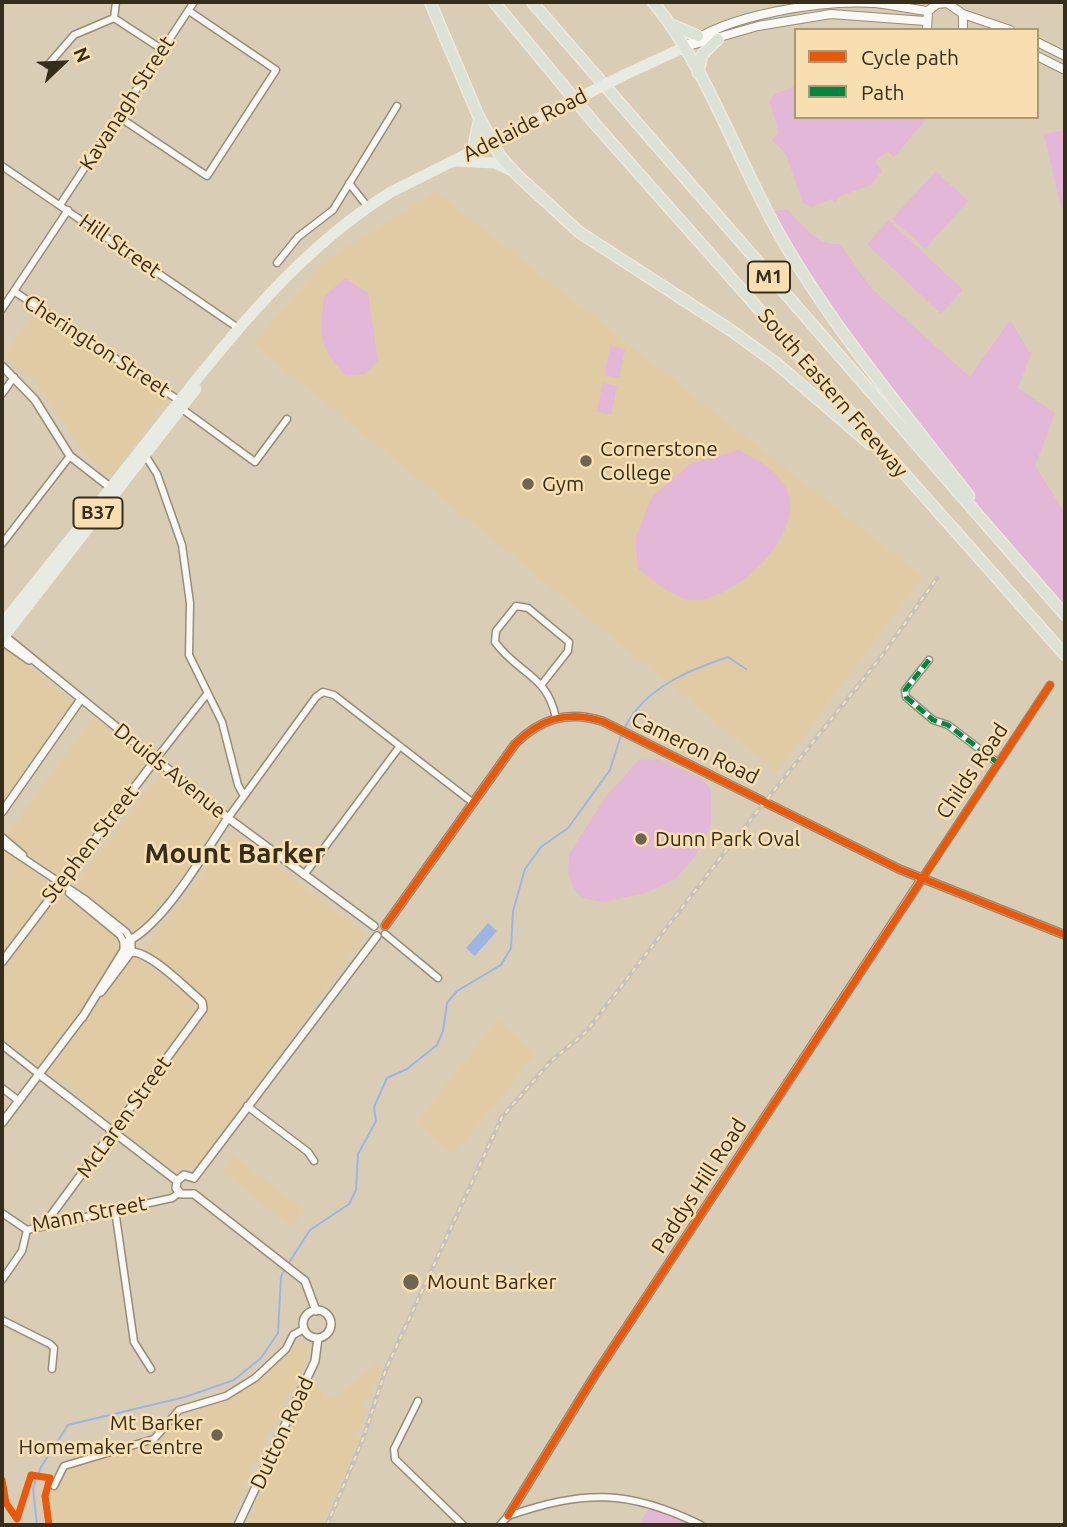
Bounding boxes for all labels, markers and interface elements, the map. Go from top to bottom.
north arrow [28,28,98,98]
legend [794,28,1039,119]
street label: Kavanagh Street [74,31,180,175]
text: N [69,44,95,66]
text: Cycle path [861,45,959,69]
text: Path [861,80,904,104]
street label: Adelaide Road [459,83,591,167]
street label: Hill Street [74,209,166,283]
road number: M1 [748,262,790,292]
street label: Cherington Street [19,289,175,403]
street label: South Eastern Freeway [753,303,913,483]
place label: Cornerstone College [600,436,718,486]
marker: Cornerstone College [578,453,594,469]
place label: Gym [542,471,584,497]
marker: Gym [520,476,536,492]
road number: B37 [74,498,122,528]
street label: Cameron Road [627,706,763,790]
street label: Druids Avenue [109,718,231,824]
street label: Childs Road [931,718,1013,824]
street label: Stephen Street [36,780,144,908]
place label: Dunn Park Oval [655,826,800,852]
marker: Dunn Park Oval [633,831,649,847]
district label: Mount Barker [145,837,325,871]
street label: McLaren Street [71,1051,177,1183]
street label: Paddys Hill Road [646,1114,752,1258]
street label: Mann Street [29,1191,149,1237]
place label: Mount Barker [427,1269,556,1295]
marker: Mount Barker [401,1272,421,1292]
street label: Dutton Road [245,1373,319,1493]
place label: Mt Barker Homemaker Centre [19,1410,203,1460]
marker: Mt Barker Homemaker Centre [209,1427,225,1443]

